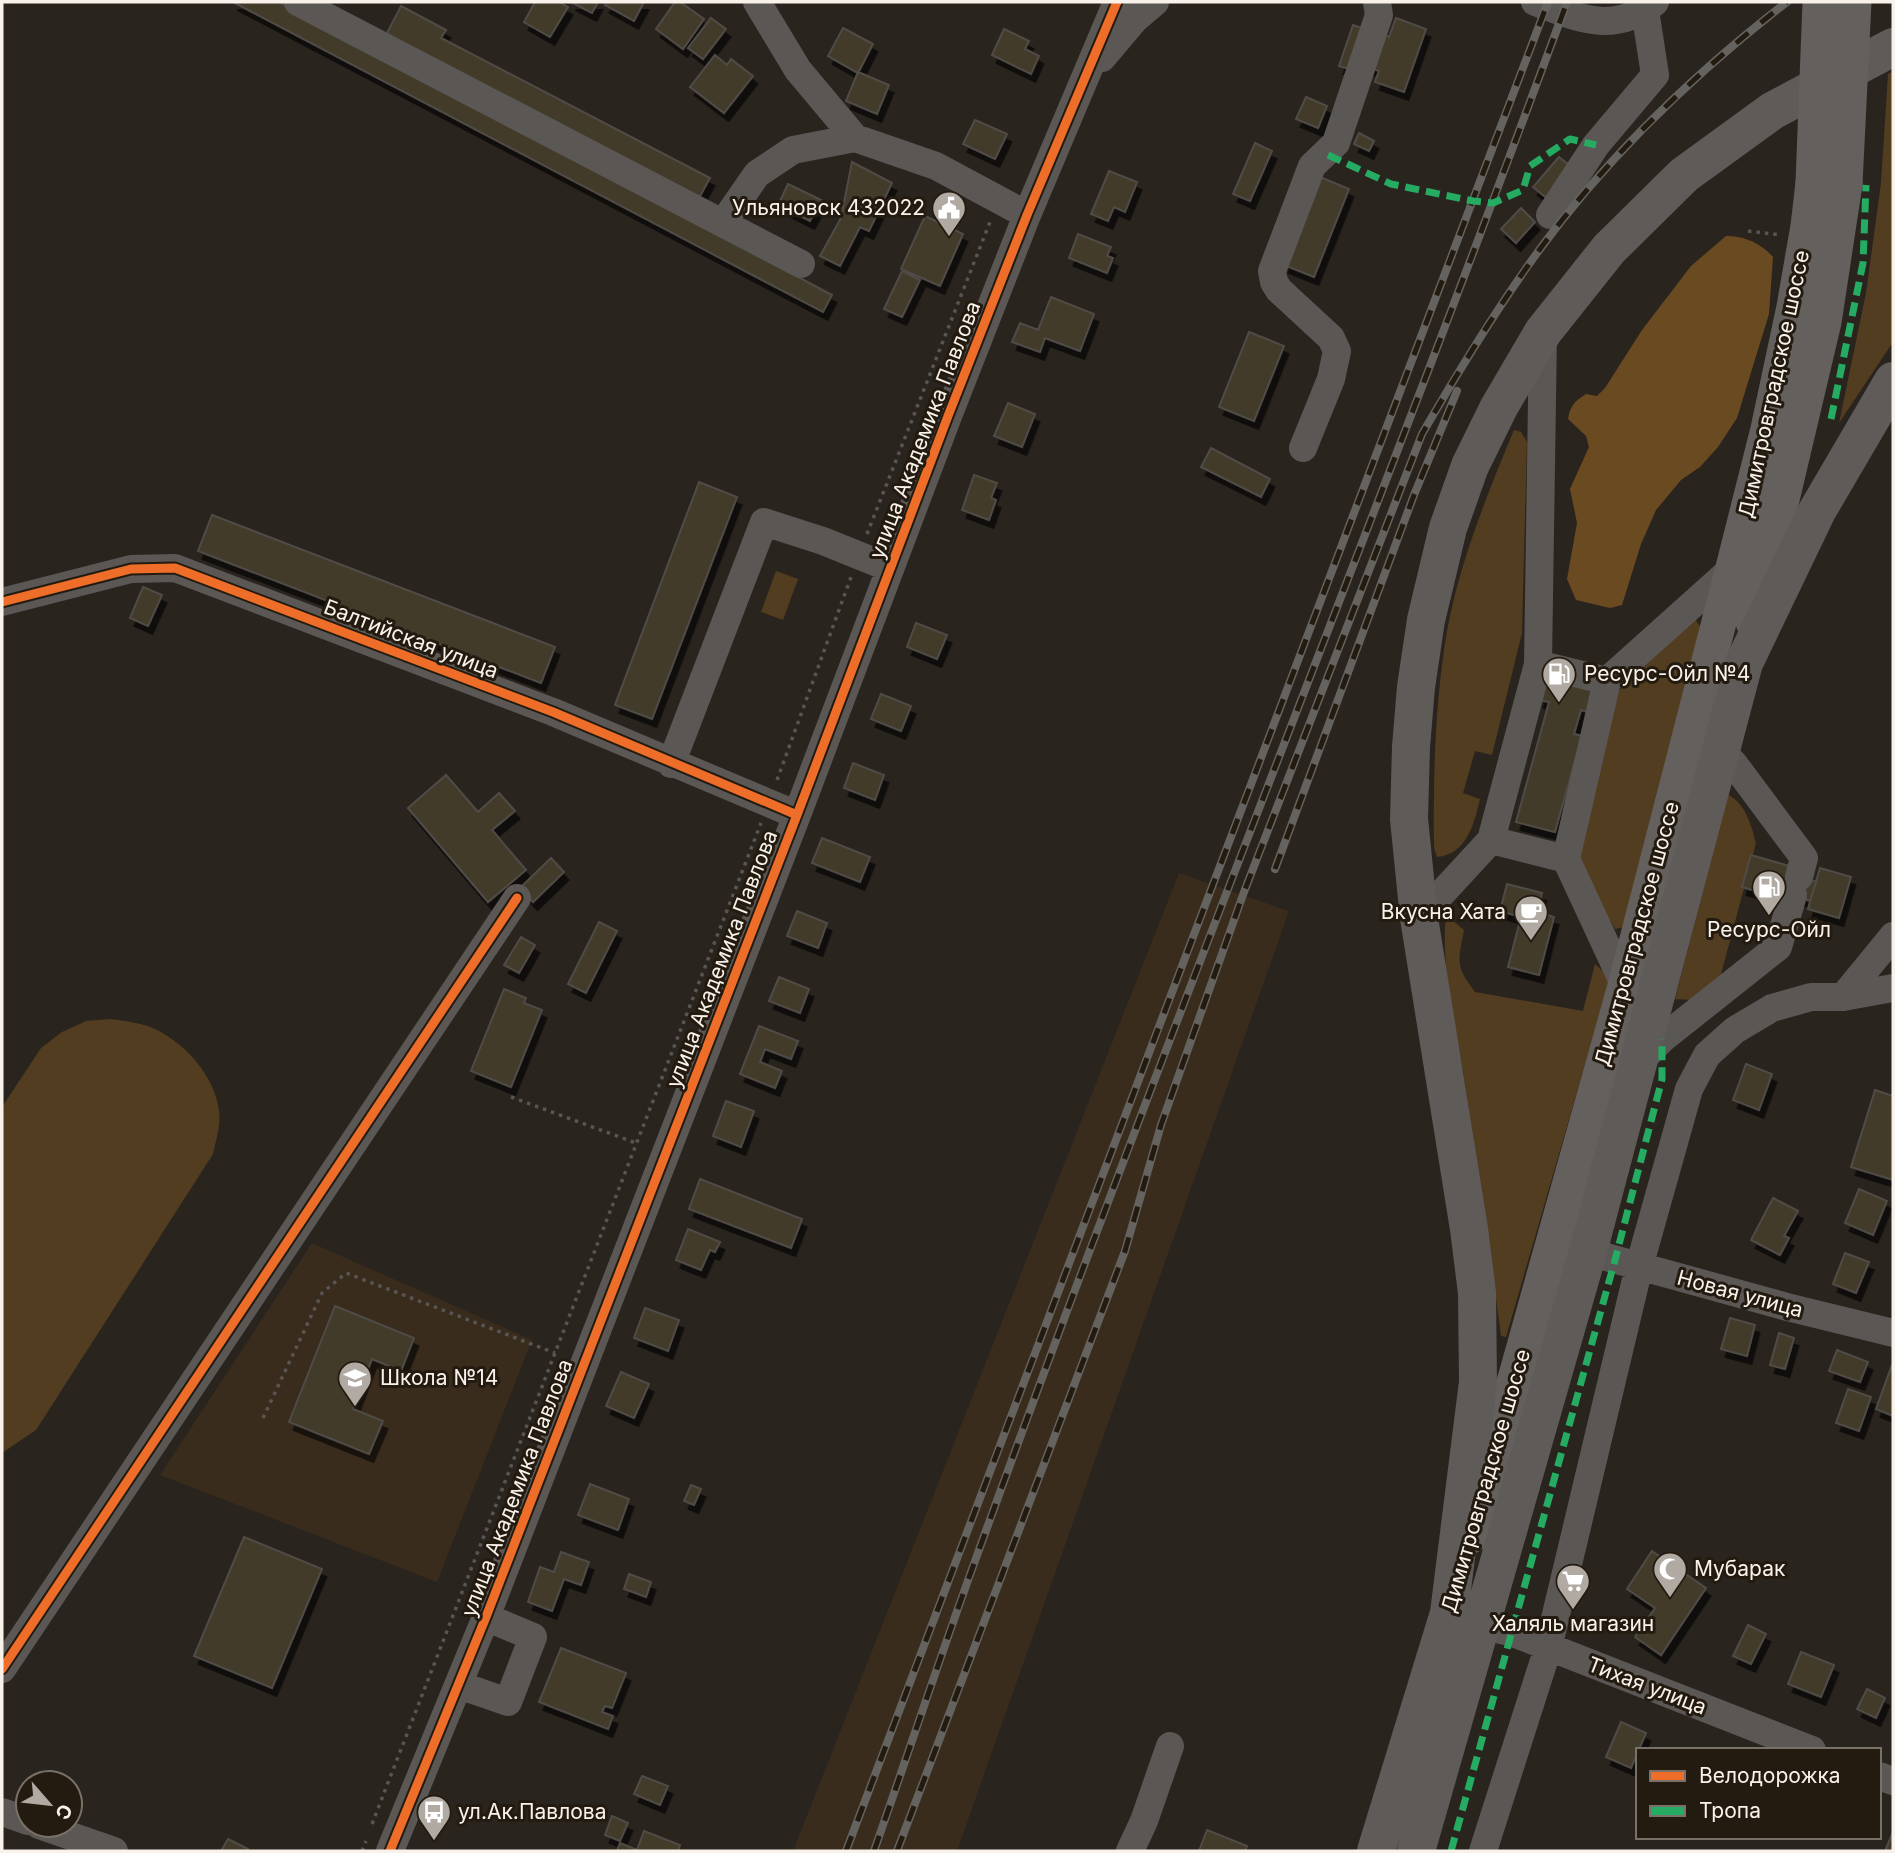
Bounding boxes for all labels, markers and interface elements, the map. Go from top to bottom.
public building icon: Ульяновск 432022 [930,189,968,238]
place label: Ульяновск 432022 [732,195,925,220]
street label: Димитровградское шоссе [1733,248,1814,520]
street label: улица Академика Павлова [864,297,985,562]
street label: Балтийская улица [320,594,502,683]
fuel station icon: Ресурс-Ойл №4 [1540,655,1578,704]
place label: Ресурс-Ойл №4 [1584,661,1750,686]
street label: Димитровградское шоссе [1589,799,1684,1069]
street label: улица Академика Павлова [661,826,782,1091]
fuel station icon: Ресурс-Ойл [1750,868,1788,917]
cafe icon: Вкусна Хата [1512,893,1550,942]
place label: Вкусна Хата [1381,899,1506,924]
place label: Ресурс-Ойл [1707,917,1831,942]
street label: Новая улица [1675,1265,1806,1322]
street label: Димитровградское шоссе [1436,1346,1535,1615]
street label: улица Академика Павлова [456,1355,577,1620]
school or university icon: Школа №14 [336,1359,374,1408]
place label: Школа №14 [380,1365,498,1390]
mosque icon: Мубарак [1651,1550,1689,1599]
place label: Мубарак [1694,1556,1786,1581]
supermarket icon: Халяль магазин [1554,1562,1592,1611]
place label: Халяль магазин [1492,1611,1654,1636]
street label: Тихая улица [1584,1651,1710,1720]
legend [1636,1748,1881,1839]
text: Велодорожка [1699,1763,1841,1788]
north arrow [14,1769,84,1839]
bus stop icon: ул.Ак.Павлова [415,1793,453,1842]
text: Тропа [1699,1798,1761,1823]
place label: ул.Ак.Павлова [458,1799,607,1824]
text: С [50,1800,77,1823]

